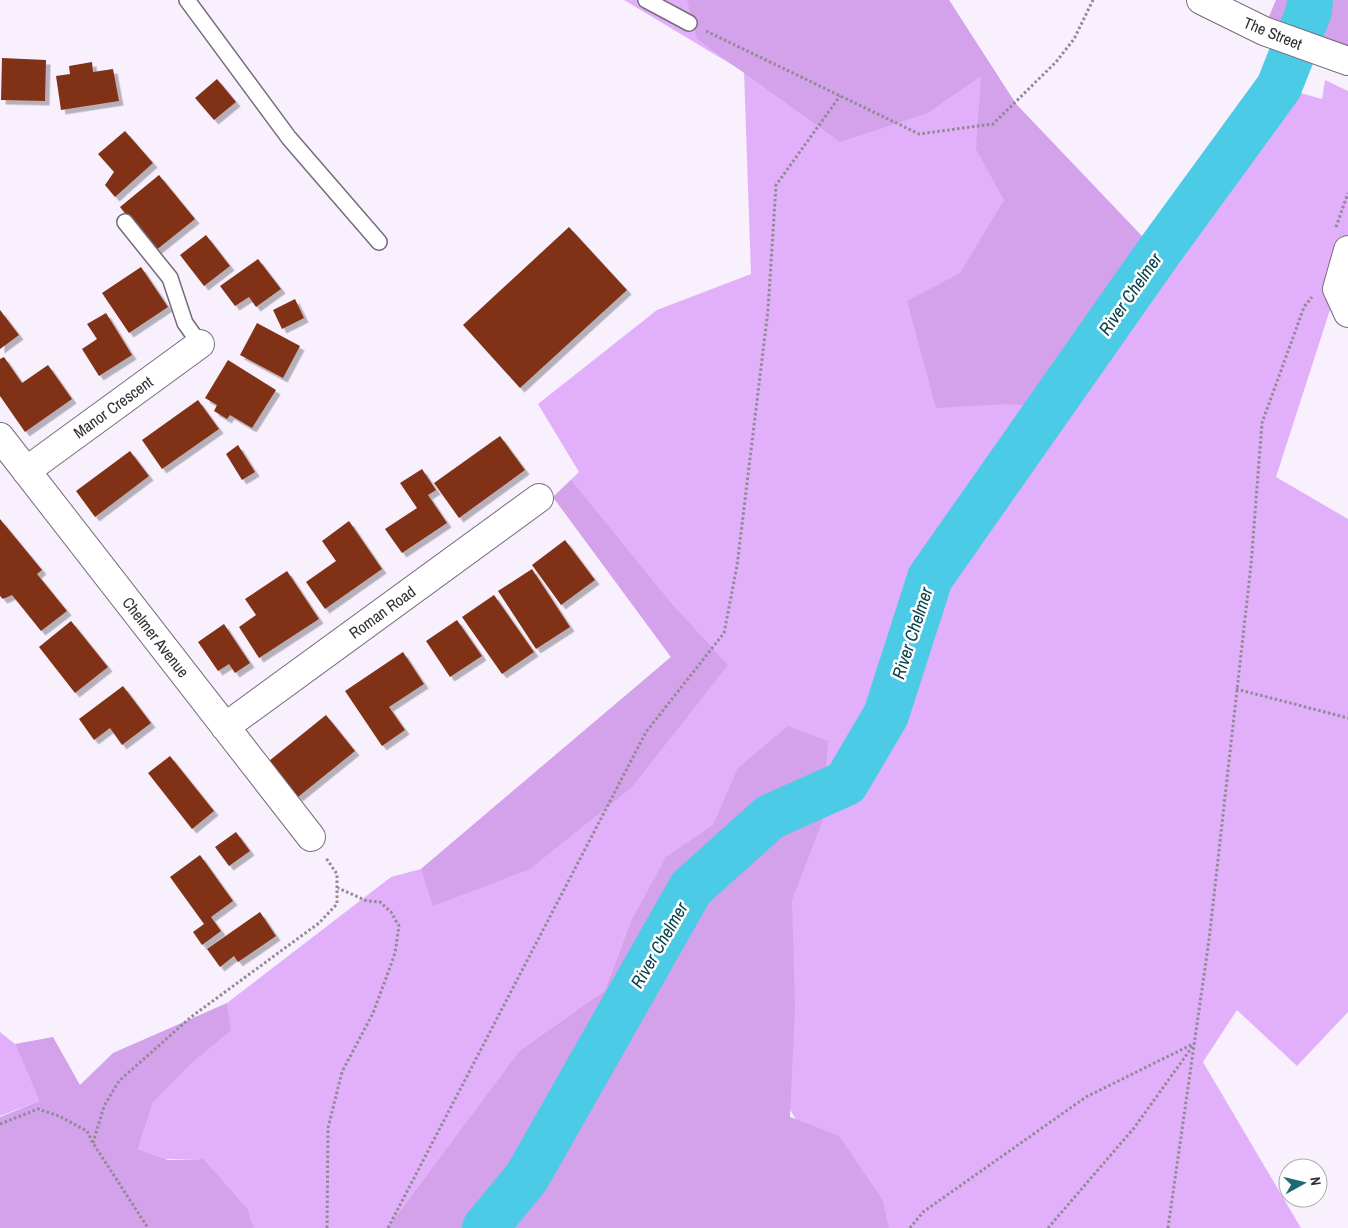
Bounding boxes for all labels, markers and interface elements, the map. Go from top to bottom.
street label: The Street [1240,11,1306,55]
water label: River Chelmer [1092,247,1168,340]
street label: Manor Crescent [69,370,157,443]
street label: Roman Road [344,580,420,644]
water label: River Chelmer [885,583,939,682]
street label: Chelmer Avenue [118,592,194,682]
water label: River Chelmer [624,897,694,992]
north arrow [1278,1158,1328,1208]
text: N [1306,1176,1325,1187]

